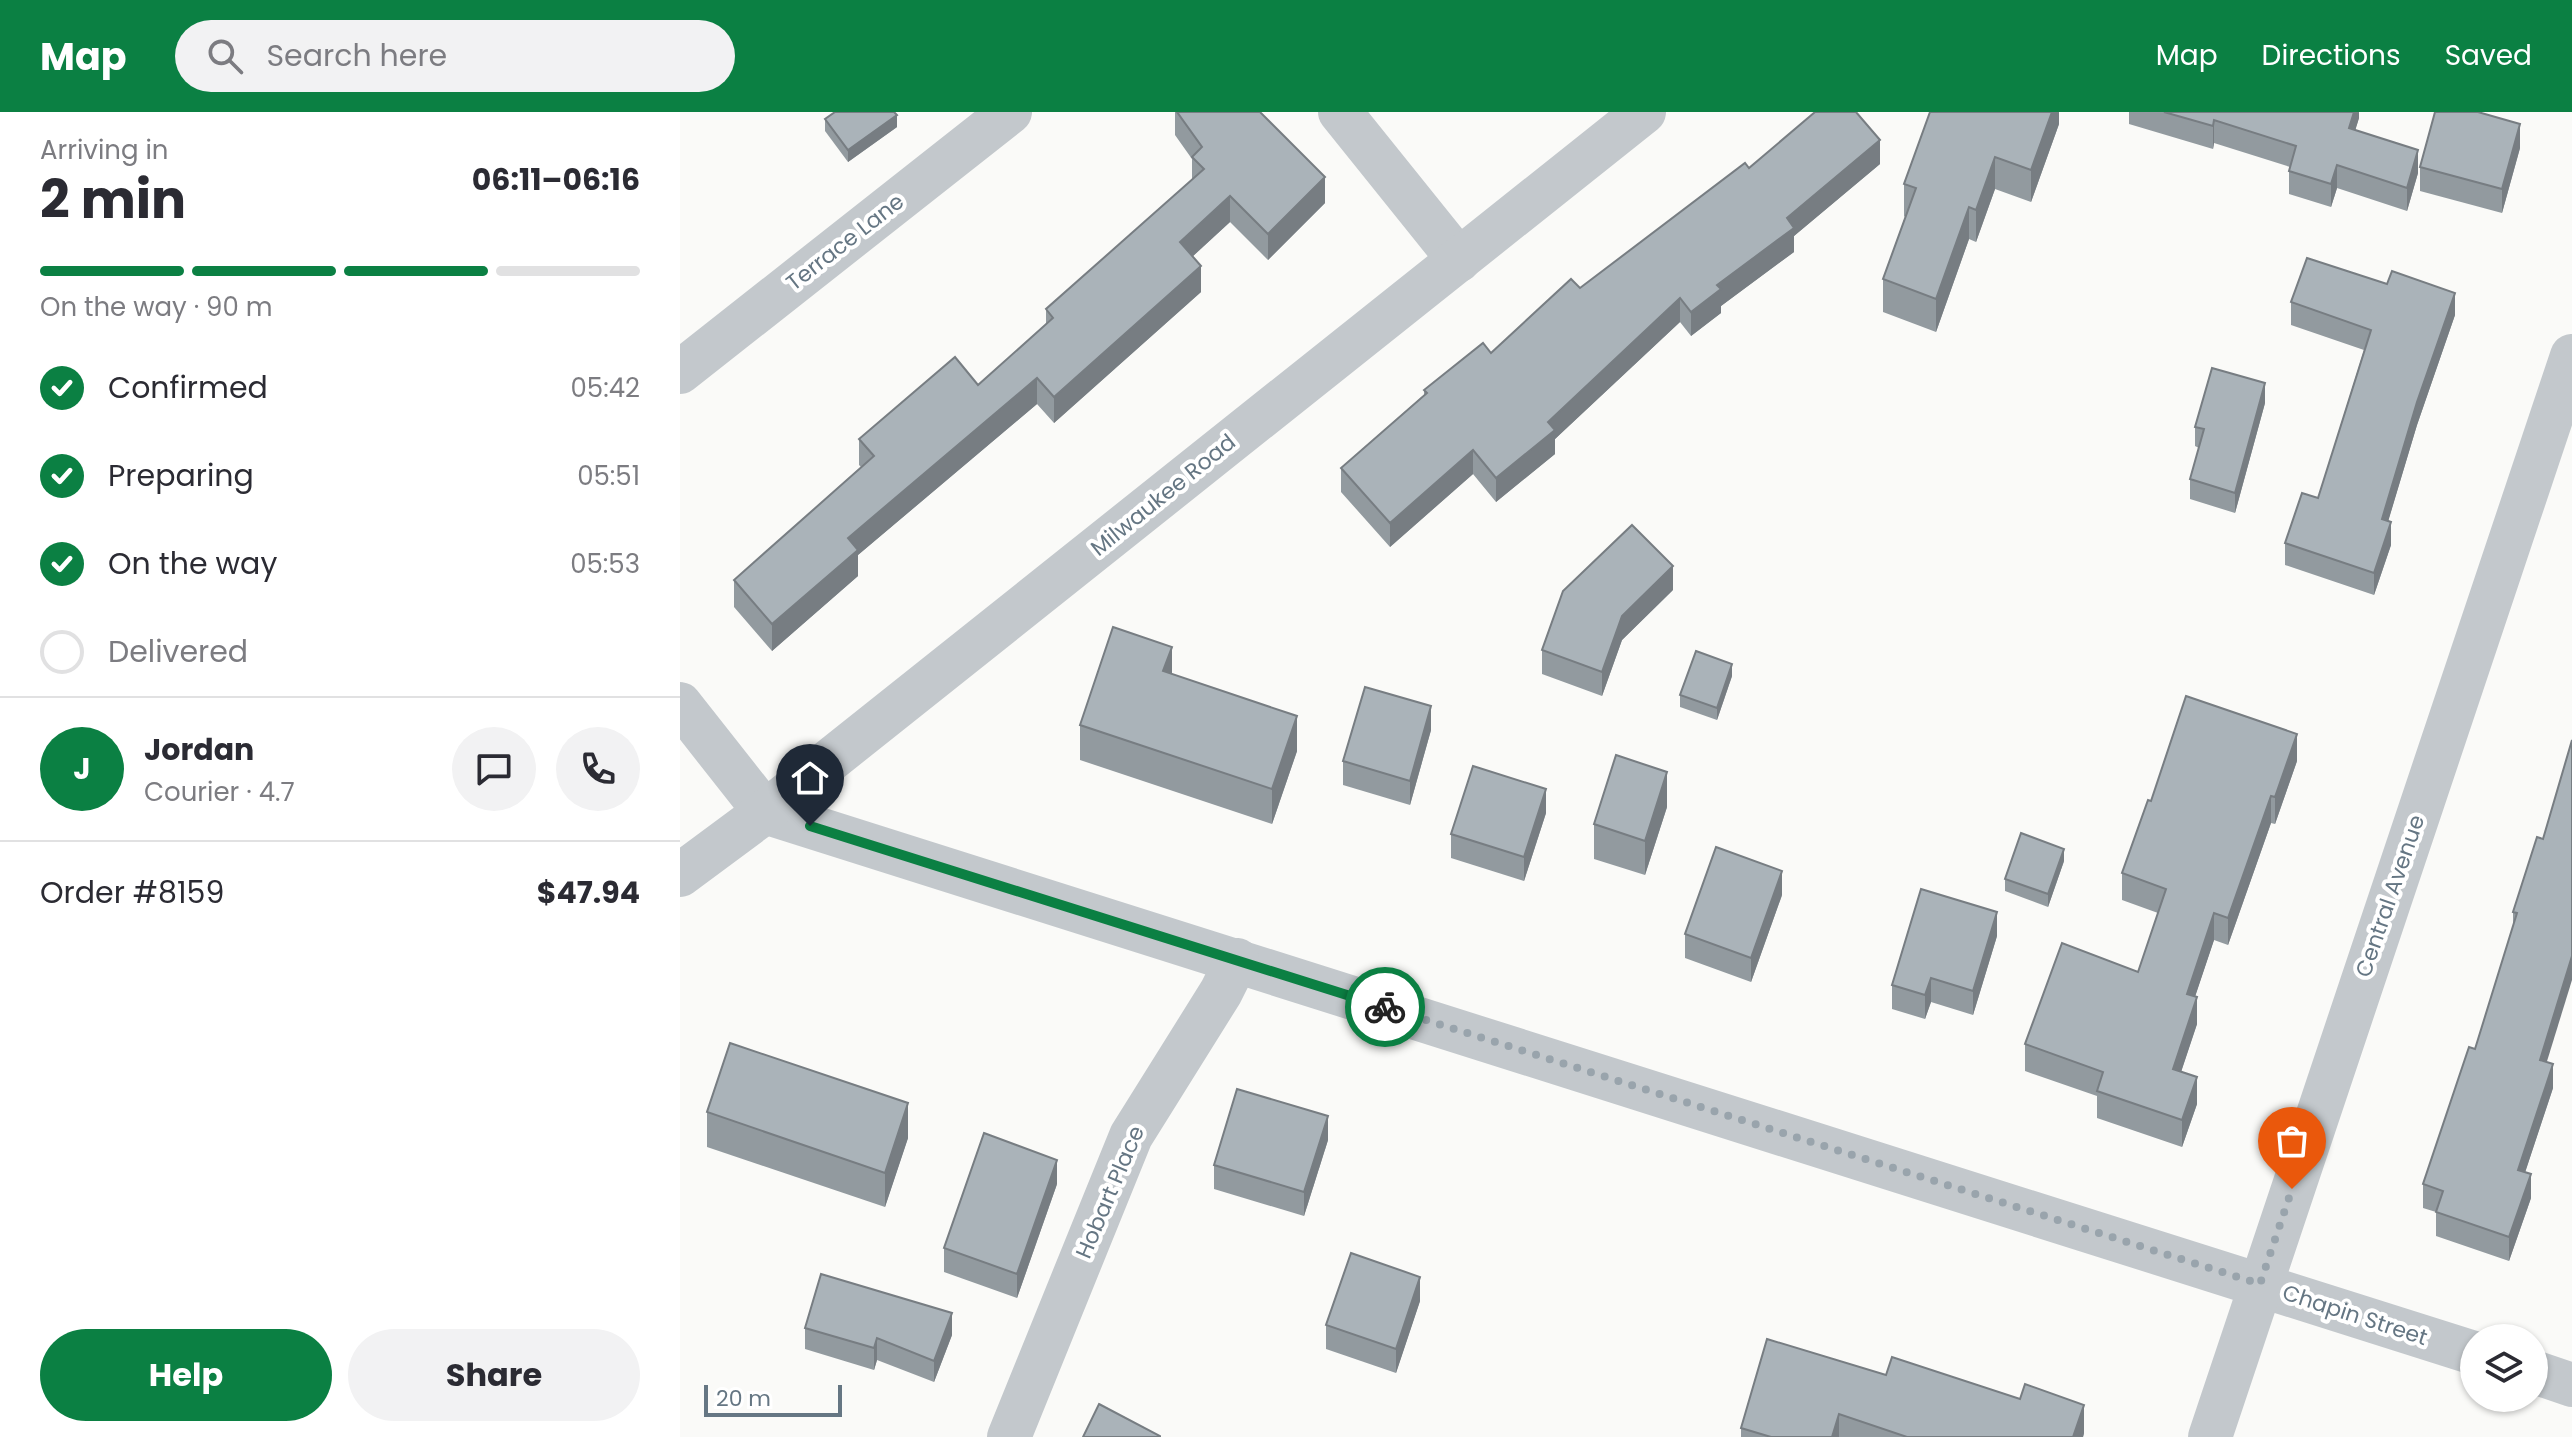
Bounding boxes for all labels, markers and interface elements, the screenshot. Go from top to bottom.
search box [175,20,735,92]
text: Map [40,30,127,83]
icon: search [203,34,247,78]
text: Search here [267,34,447,77]
text: Map [2156,36,2218,75]
text: Directions [2262,36,2401,75]
text: Saved [2445,36,2532,75]
text: Arriving in [40,132,169,168]
text: 06:11–06:16 [472,158,640,201]
text: 2 min [40,163,186,236]
street label: Terrace Lane [780,186,910,298]
text: On the way · 90 m [40,289,273,325]
icon: check [40,366,84,410]
text: Confirmed [108,366,268,409]
text: 05:42 [571,370,640,406]
street label: Milwaukee Road [1084,427,1242,563]
icon: check [40,454,84,498]
text: Preparing [108,454,254,497]
text: 05:51 [577,458,640,494]
icon: check [40,542,84,586]
text: On the way [108,542,277,585]
text: 05:53 [570,546,640,582]
text: Delivered [108,630,248,673]
button: chat [452,727,536,811]
button: phone [556,727,640,811]
text: Jordan [144,728,254,771]
pin [776,744,844,826]
text: J [73,747,91,790]
icon: home [788,756,832,800]
text: Courier · 4.7 [144,774,295,810]
street label: Central Avenue [2348,811,2432,981]
text: Order #8159 [40,871,224,914]
text: $47.94 [537,871,640,914]
courier [1345,967,1425,1047]
icon: bike [1363,985,1407,1029]
pin [2258,1107,2326,1189]
icon: bag [2270,1119,2314,1163]
street label: Hobart Place [1068,1121,1152,1263]
street label: Chapin Street [2279,1277,2431,1353]
map controls [2460,1324,2548,1412]
button: layers [2460,1324,2548,1412]
button: Help [40,1329,332,1421]
button: Share [348,1329,640,1421]
scale bar [704,1381,842,1417]
text: 20 m [716,1383,771,1414]

